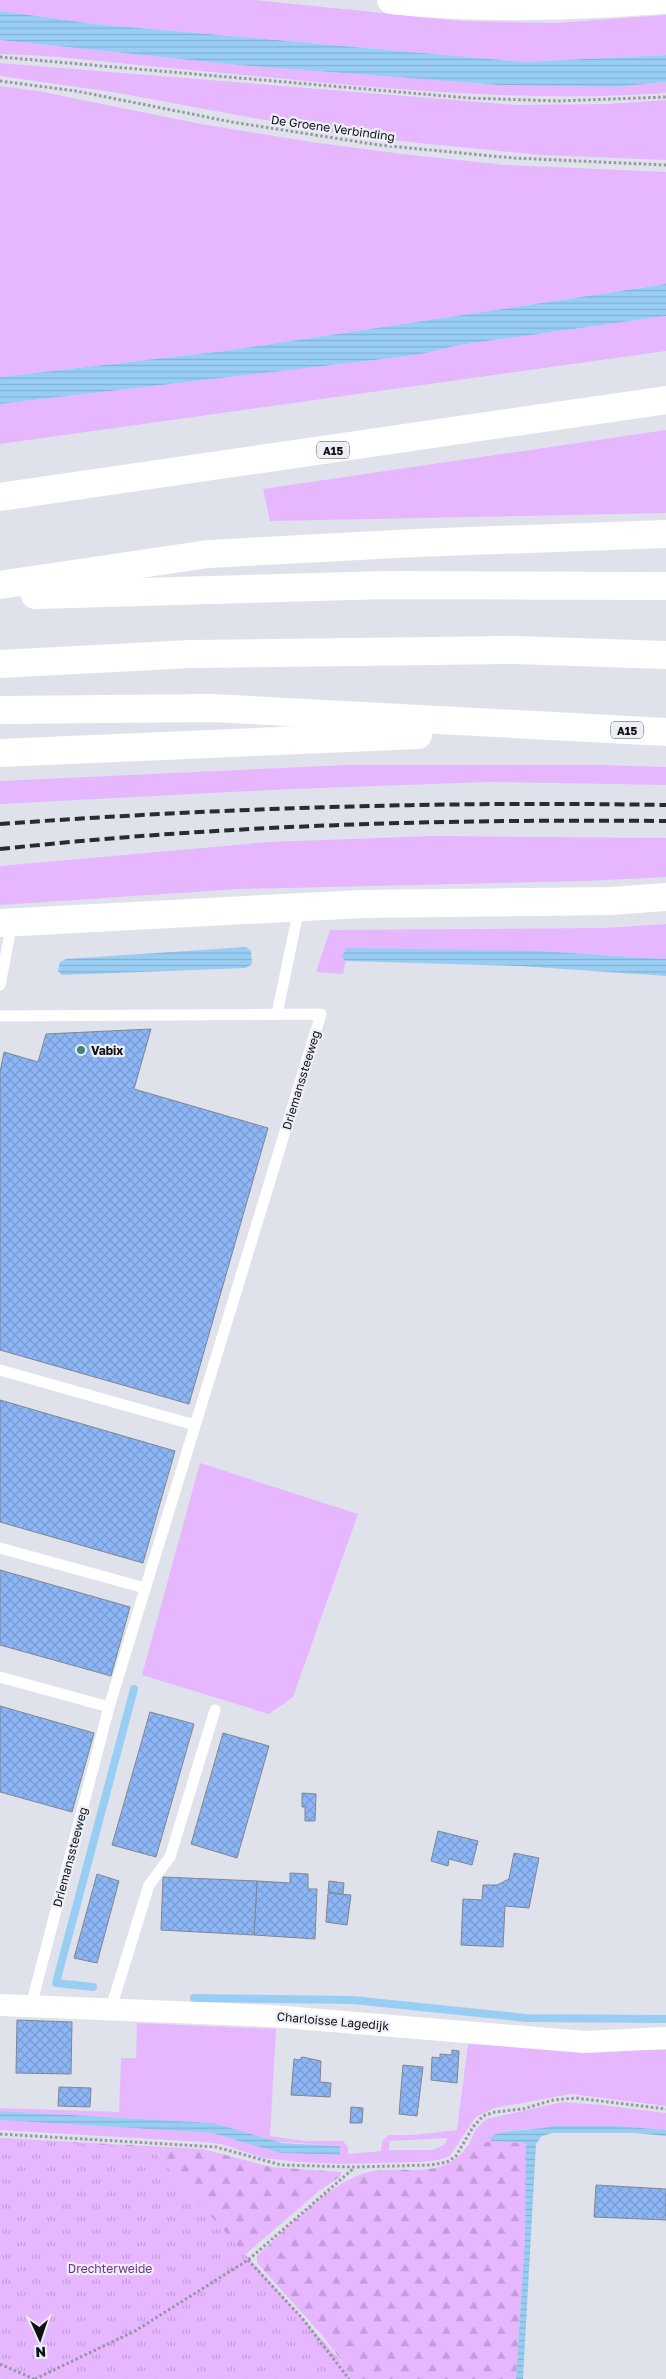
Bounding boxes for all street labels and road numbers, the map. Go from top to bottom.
street label: De Groene Verbinding [270,112,396,144]
road number: A15 [317,442,349,458]
road number: A15 [611,722,643,738]
street label: Driemanssteeweg [279,1028,323,1132]
street label: Driemanssteeweg [49,1805,91,1909]
street label: Charloisse Lagedijk [276,2009,390,2033]

